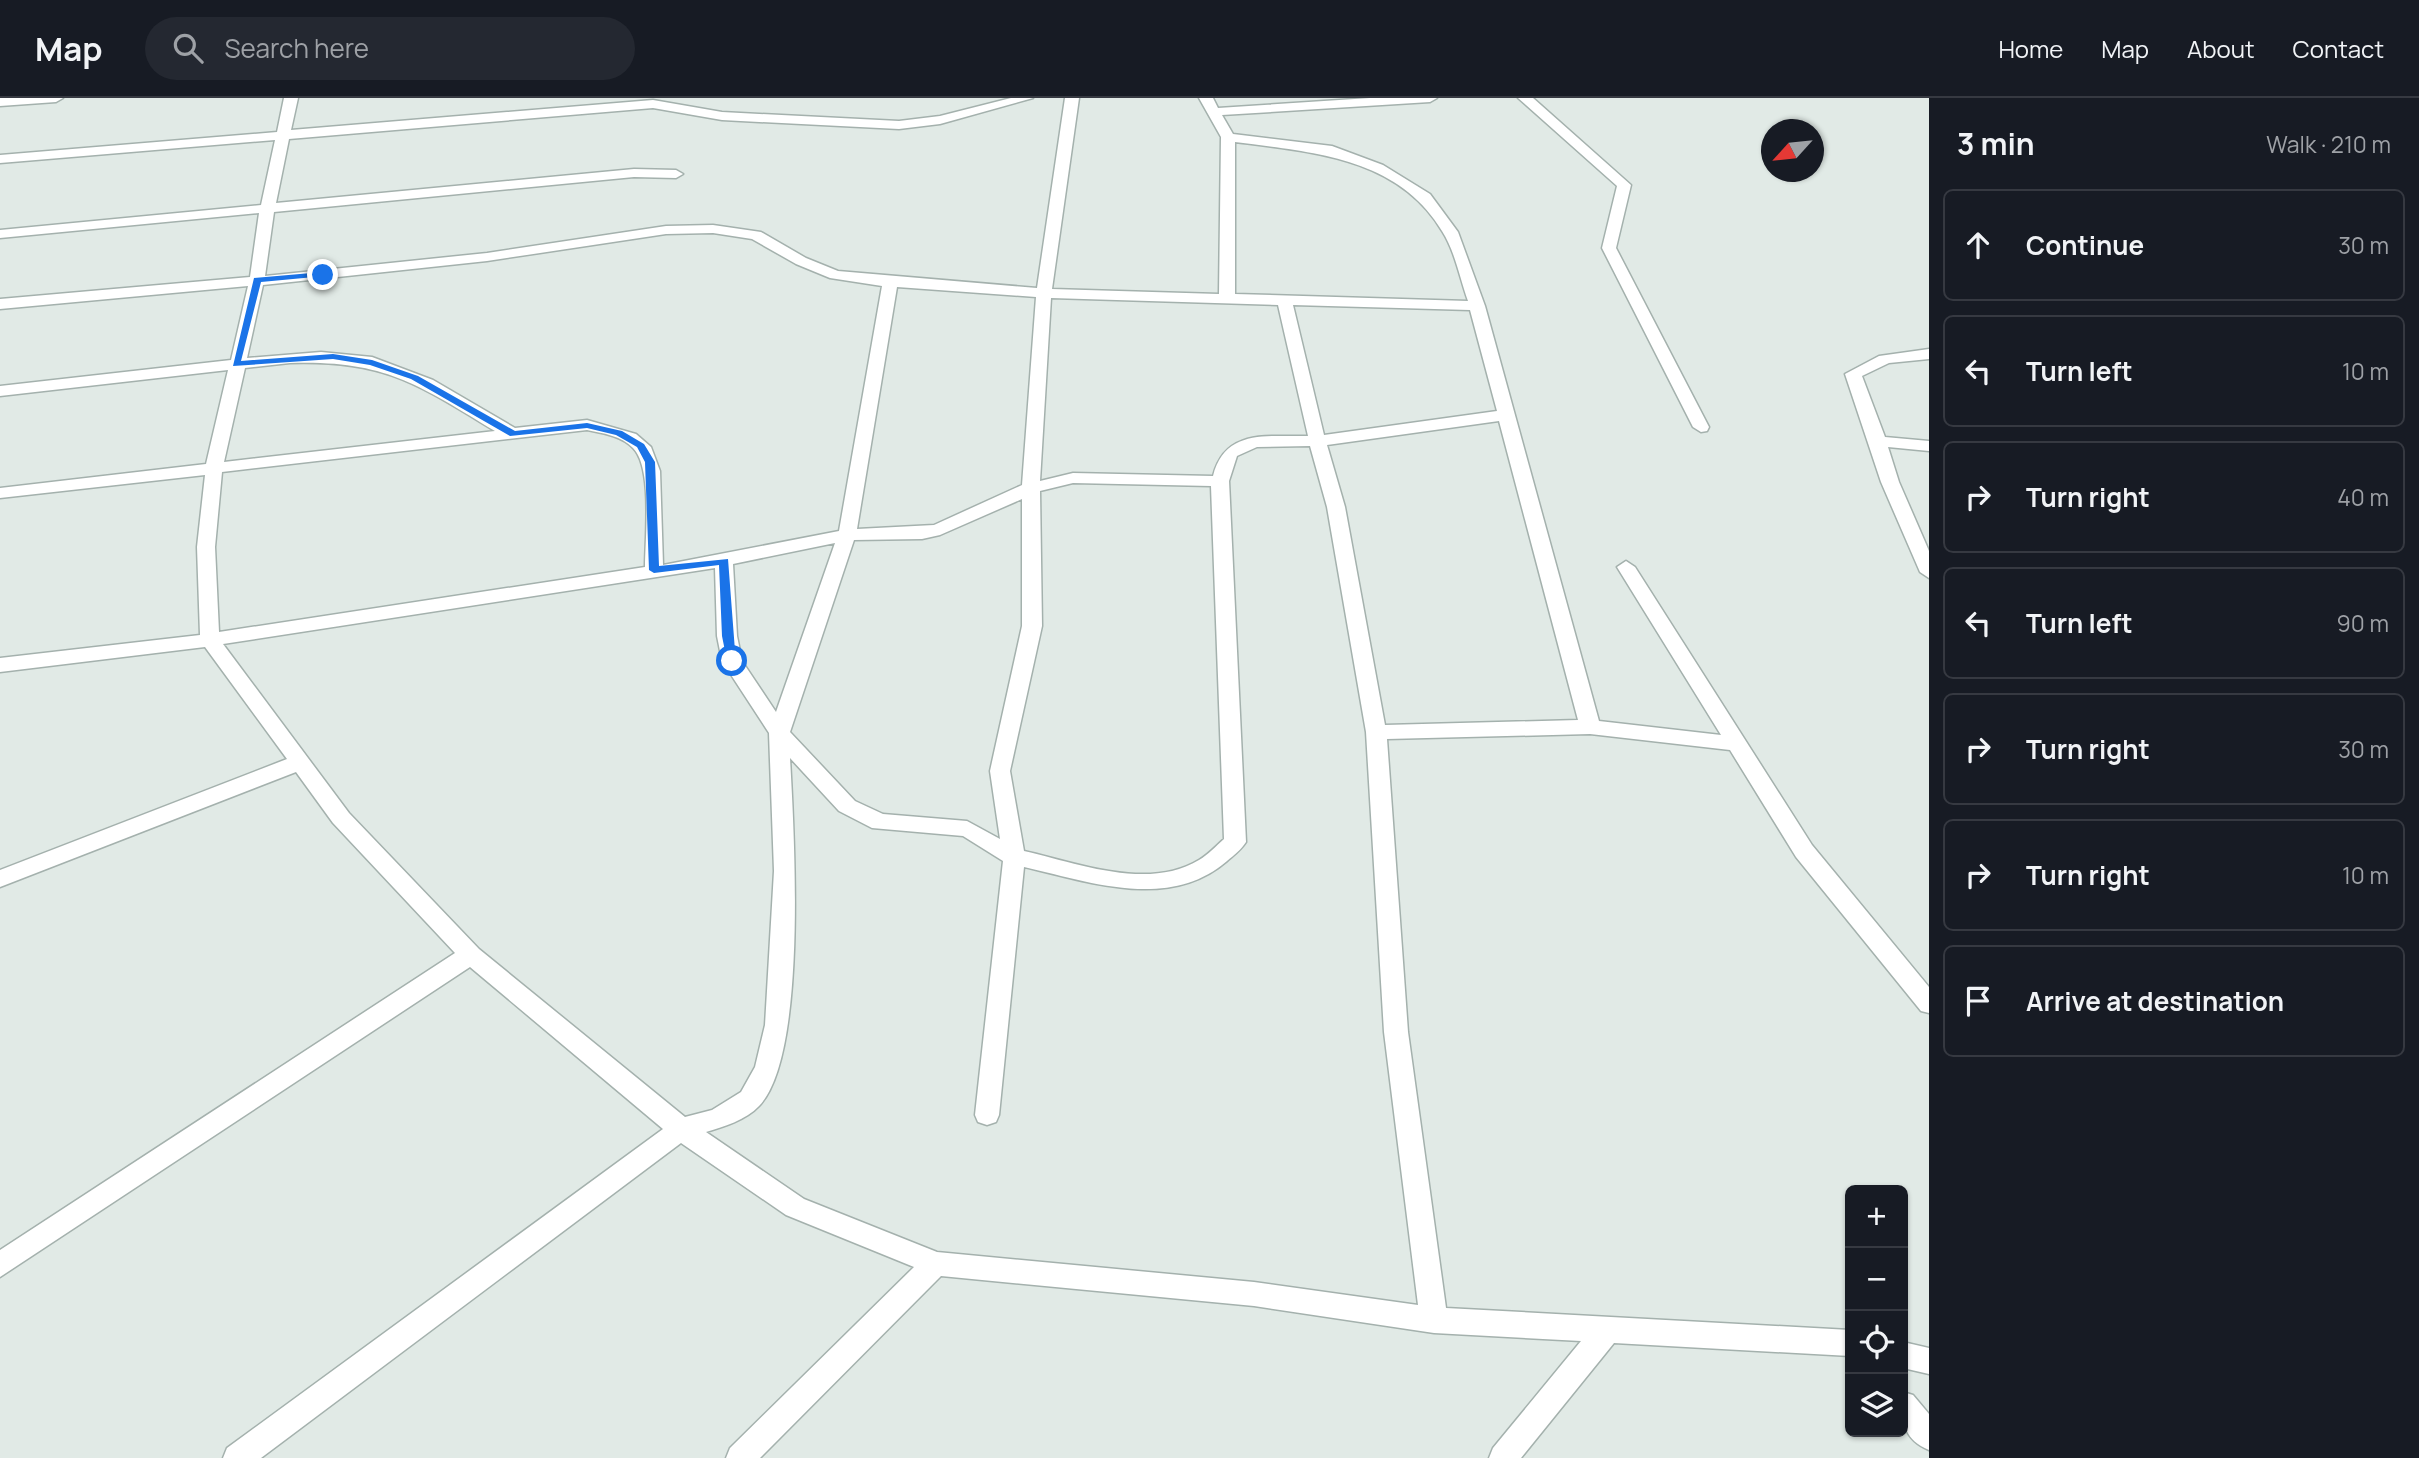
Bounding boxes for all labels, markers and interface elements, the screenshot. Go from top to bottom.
search box [145,17,635,80]
text: Map [35,26,103,71]
icon: search [169,29,207,67]
text: Search here [225,30,369,66]
text: Home [1998,32,2063,65]
text: Map [2101,32,2149,65]
text: About [2187,32,2255,65]
text: Contact [2293,32,2384,65]
north arrow [1761,119,1824,182]
text: 3 min [1957,123,2035,164]
text: Walk · 210 m [2266,128,2391,160]
icon: ahead [1959,226,1997,264]
text: Continue [2026,227,2144,263]
text: 30 m [2338,229,2389,261]
route end [307,259,338,290]
icon: left [1959,352,1997,390]
text: Turn left [2026,353,2133,389]
text: 10 m [2342,355,2389,387]
icon: right [1959,478,1997,516]
text: Turn right [2026,479,2150,515]
text: 40 m [2337,481,2389,513]
icon: left [1959,604,1997,642]
text: Turn left [2026,605,2133,641]
text: 90 m [2337,607,2389,639]
route start [716,645,747,676]
icon: right [1959,730,1997,768]
text: Turn right [2026,731,2150,767]
text: 30 m [2338,733,2389,765]
icon: right [1959,856,1997,894]
text: Turn right [2026,857,2150,893]
text: 10 m [2342,859,2389,891]
icon: arrive [1959,982,1997,1020]
text: Arrive at destination [2026,983,2284,1019]
map controls [1845,1185,1908,1437]
button: + [1845,1185,1908,1248]
button: − [1845,1248,1908,1311]
button: locate [1845,1311,1908,1374]
button: layers [1845,1374,1908,1437]

